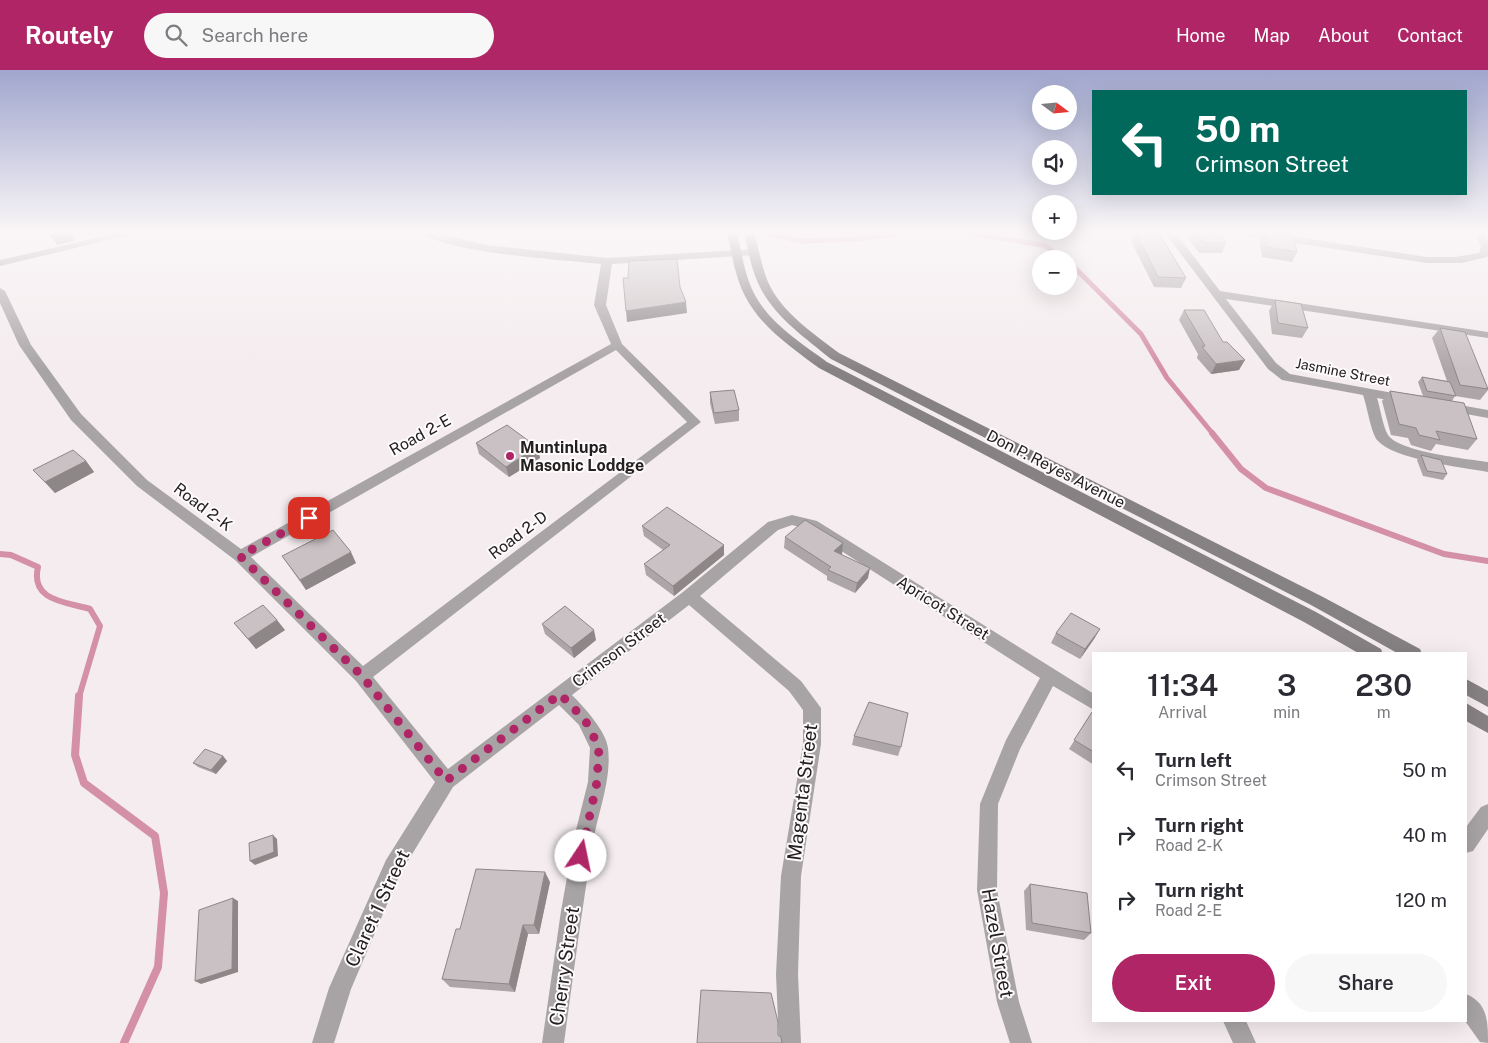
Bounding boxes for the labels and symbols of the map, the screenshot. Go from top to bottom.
north arrow [1032,85,1078,130]
street label: Jasmine Street [1294,355,1392,389]
street label: Road 2-E [386,410,454,460]
street label: Don P. Reyes Avenue [984,426,1128,512]
place label: Muntinlupa Masonic Loddge [520,438,644,475]
marker: Muntinlupa Masonic Loddge [504,450,516,462]
street label: Road 2-K [170,479,236,535]
pin [288,497,330,539]
street label: Road 2-D [485,507,551,563]
street label: Apricot Street [893,572,993,644]
street label: Crimson Street [569,609,669,691]
street label: Magenta Street [783,722,821,862]
position arrow [554,829,606,881]
street label: Claret 1 Street [340,846,414,970]
street label: Hazel Street [978,887,1018,999]
street label: Cherry Street [545,905,583,1027]

